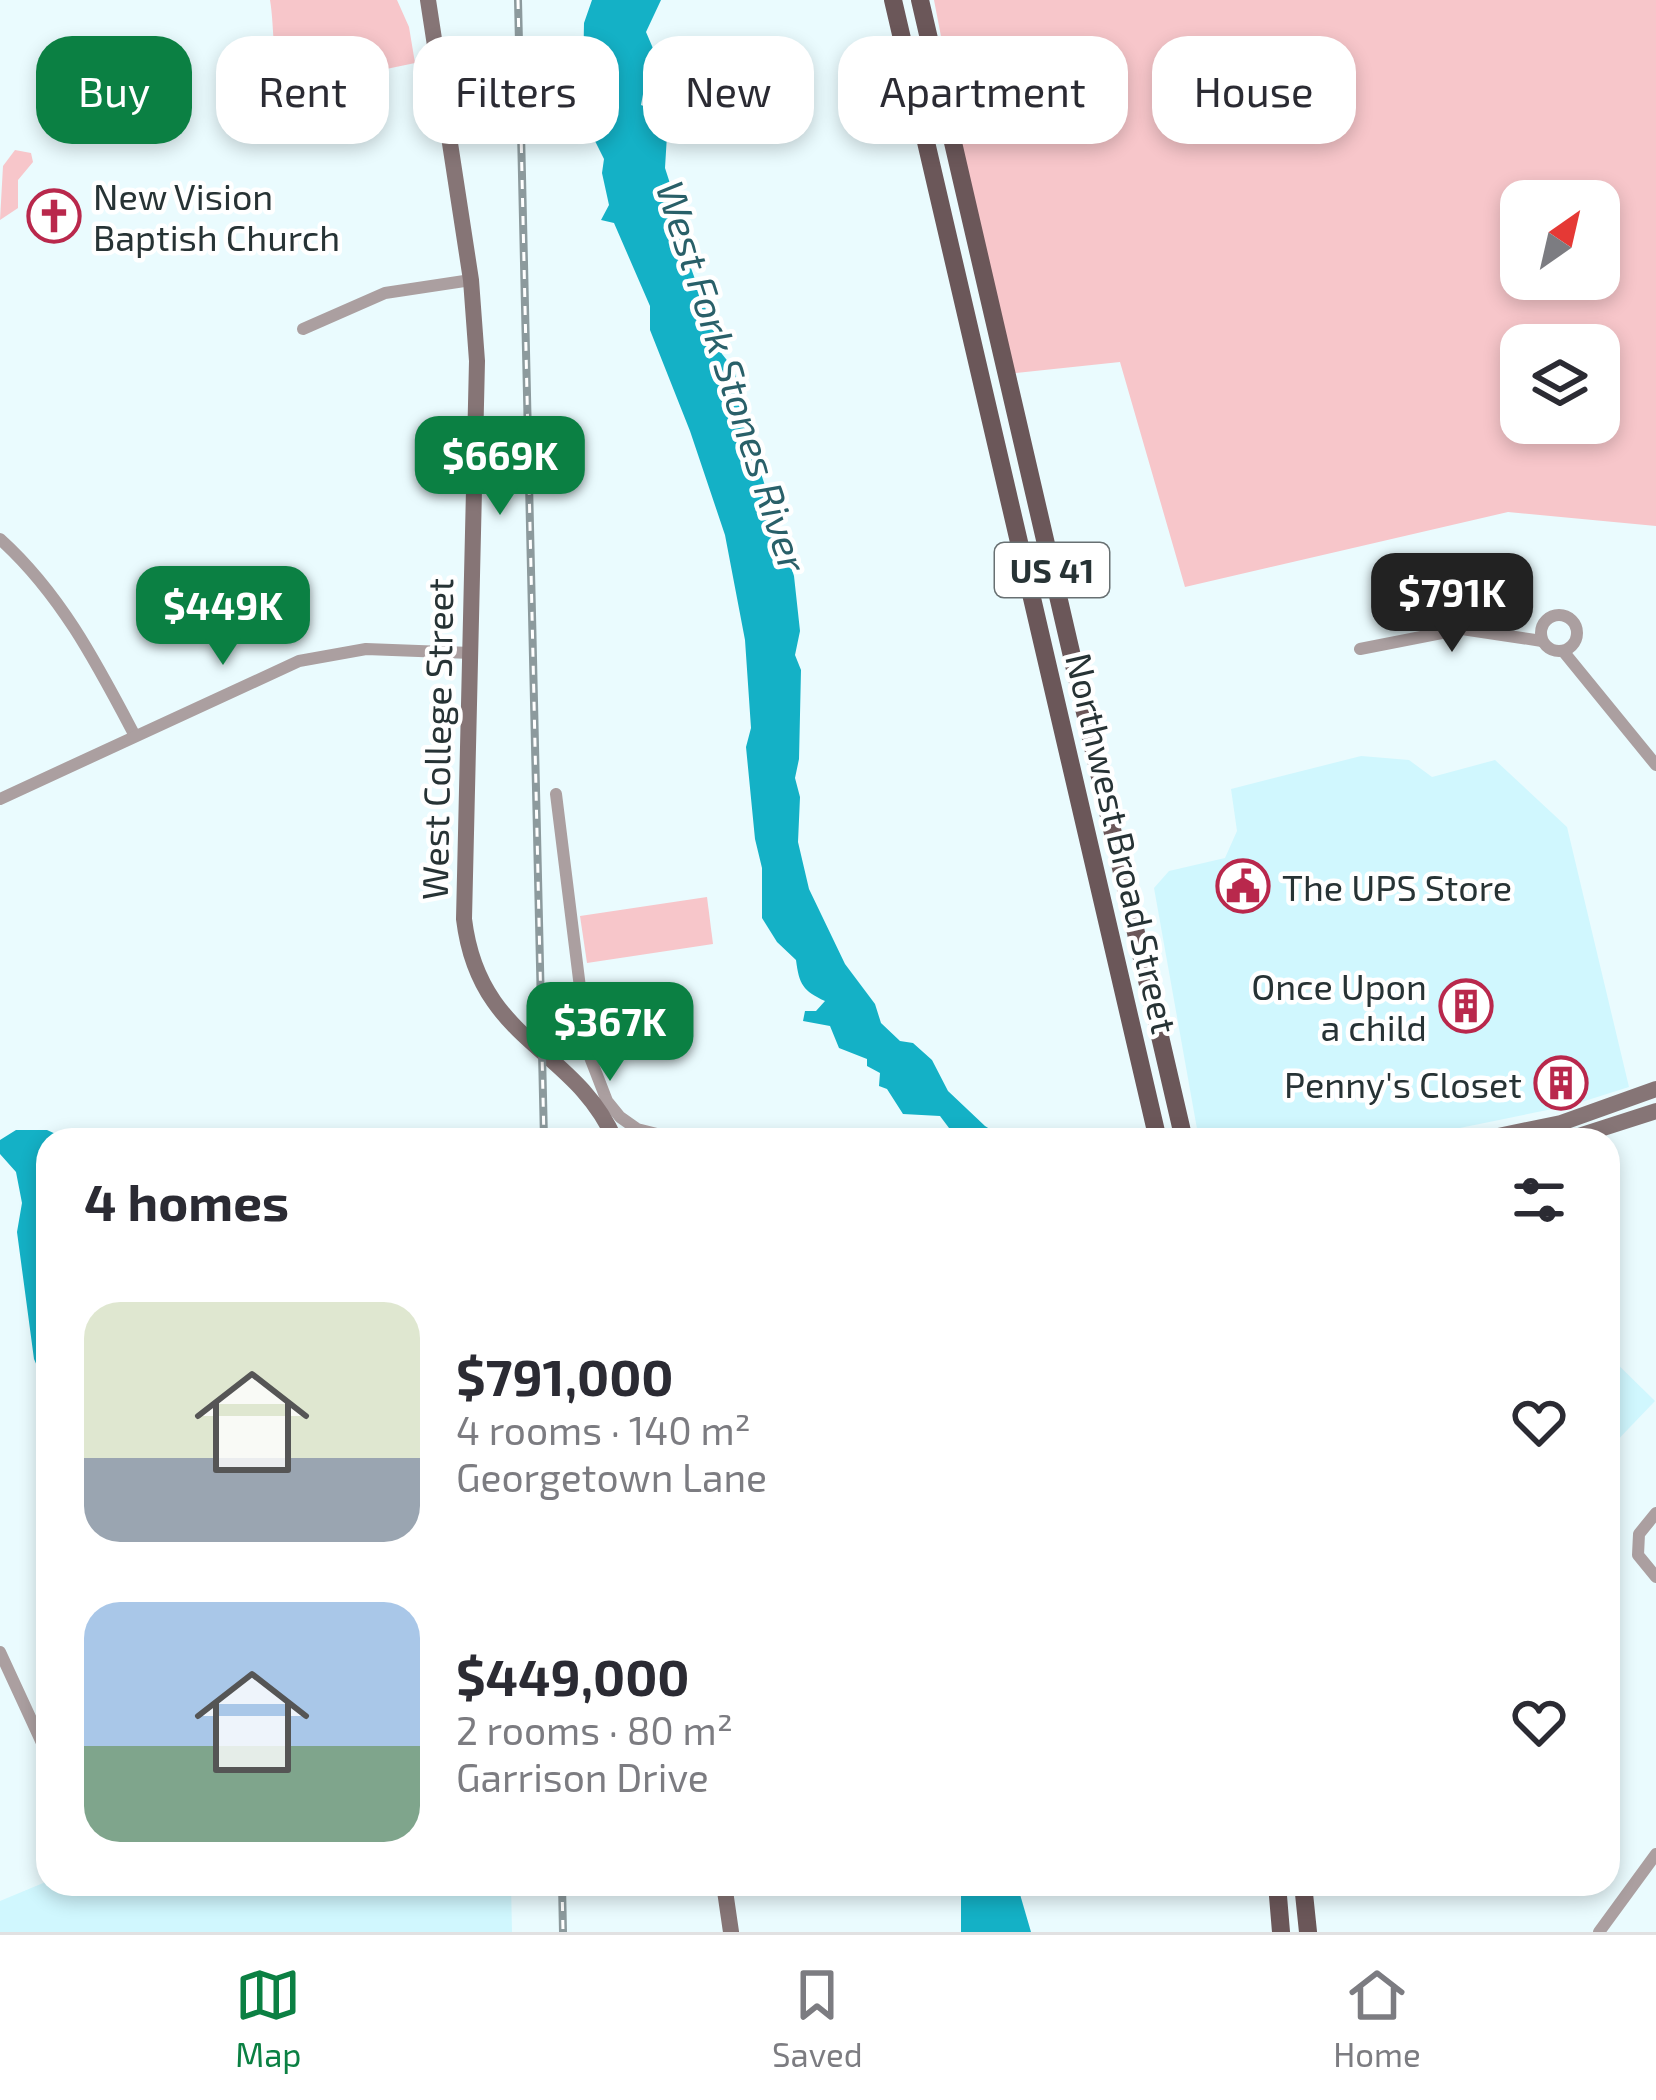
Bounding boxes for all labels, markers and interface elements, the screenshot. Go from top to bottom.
chip: Buy [36,36,192,144]
chip: Rent [216,36,389,144]
chip: Filters [413,36,619,144]
chip: New [643,36,814,144]
chip: Apartment [838,36,1128,144]
chip: House [1152,36,1356,144]
place label: New Vision Baptish Church [93,174,340,258]
water label: West Fork Stones River [648,175,819,579]
north arrow [1500,180,1620,300]
map controls [1500,180,1620,444]
church icon: New Vision Baptish Church [26,188,82,244]
button: layers [1500,324,1620,444]
pin: $669K [416,416,584,518]
text: $669K [442,431,558,478]
road number: US 41 [995,543,1109,597]
pin: $791K [1368,553,1536,655]
pin: $449K [139,566,307,668]
text: $791K [1398,568,1506,615]
street label: West College Street [412,578,460,900]
text: $449K [163,581,283,628]
street label: Northwest Broad Street [1058,649,1188,1037]
public building icon: The UPS Store [1215,858,1271,914]
place label: The UPS Store [1282,865,1512,908]
place label: Once Upon a child [1251,964,1427,1048]
building icon: Once Upon a child [1438,978,1494,1034]
pin: $367K [526,982,694,1084]
text: $367K [553,997,667,1044]
building icon: Penny's Closet [1533,1055,1589,1111]
place label: Penny's Closet [1284,1062,1522,1105]
icon: filters [1506,1167,1572,1233]
text: 4 homes [84,1170,289,1231]
text: $791,000 [456,1345,674,1406]
icon: home [180,1350,324,1494]
icon: heart [1506,1389,1572,1455]
text: 4 rooms · 140 m² [456,1406,751,1453]
text: Georgetown Lane [456,1453,767,1500]
text: $449,000 [456,1645,690,1706]
icon: home [180,1650,324,1794]
icon: heart [1506,1689,1572,1755]
text: 2 rooms · 80 m² [456,1706,733,1753]
text: Garrison Drive [456,1753,709,1800]
tab: Map [235,1962,302,2074]
tab: Saved [772,1962,863,2074]
tab: Home [1333,1962,1421,2074]

